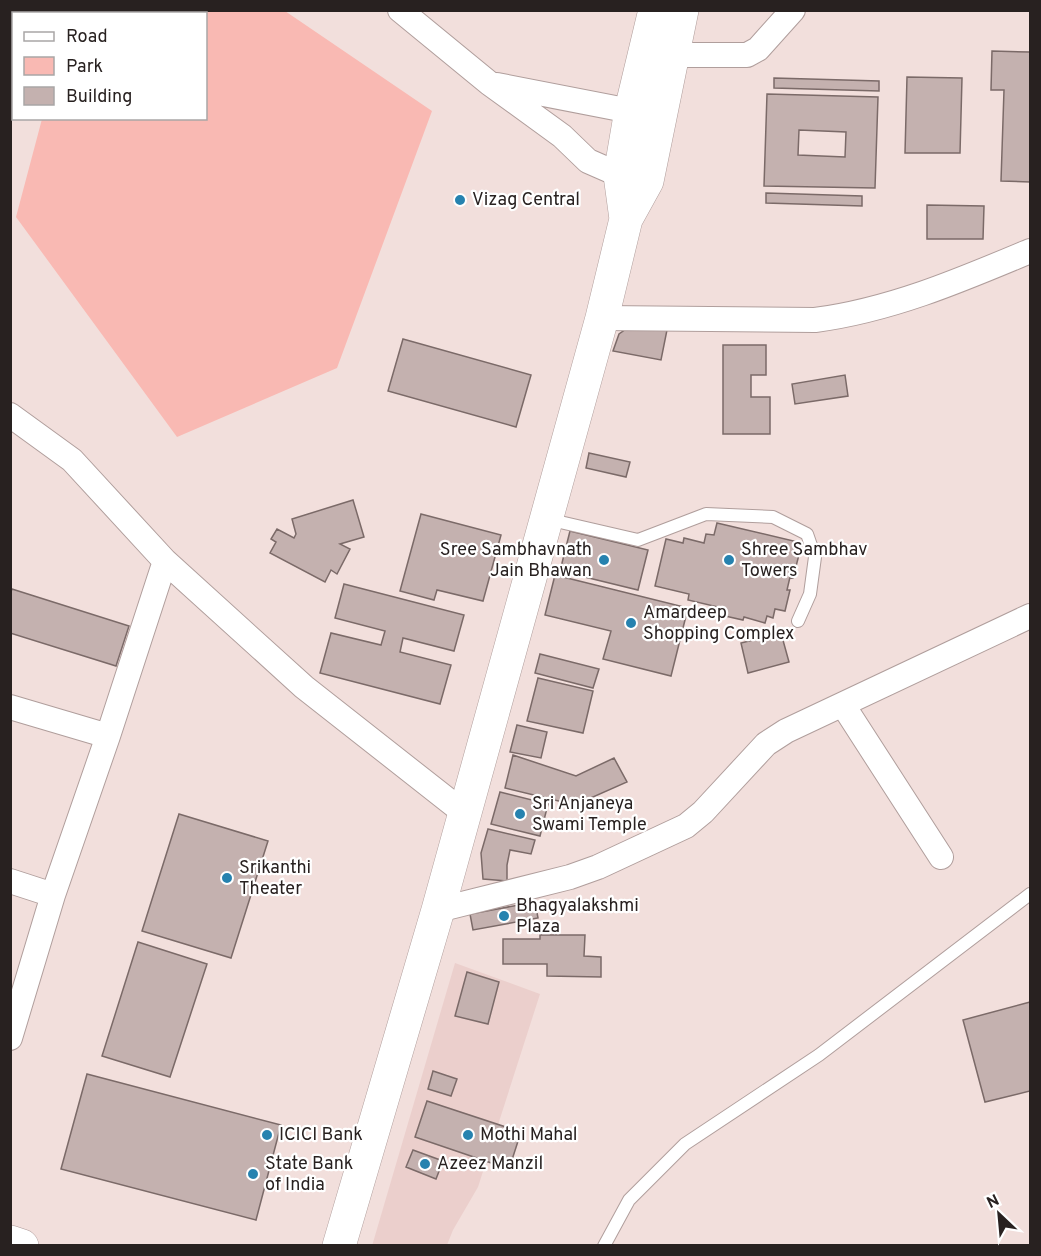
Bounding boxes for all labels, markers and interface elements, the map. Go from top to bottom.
legend [12,12,207,120]
text: Road [66,26,108,49]
text: Park [66,56,103,79]
text: Building [66,86,132,109]
place label: Vizag Central [472,189,580,212]
marker: Vizag Central [453,193,467,207]
place label: Sree Sambhavnath Jain Bhawan [440,539,592,583]
place label: Shree Sambhav Towers [741,539,867,583]
marker: Sree Sambhavnath Jain Bhawan [597,553,611,567]
marker: Shree Sambhav Towers [722,553,736,567]
place label: Amardeep Shopping Complex [643,602,794,646]
marker: Amardeep Shopping Complex [624,616,638,630]
place label: Sri Anjaneya Swami Temple [532,793,647,837]
marker: Sri Anjaneya Swami Temple [513,807,527,821]
place label: Srikanthi Theater [239,857,311,901]
marker: Srikanthi Theater [220,871,234,885]
place label: Bhagyalakshmi Plaza [516,895,639,939]
marker: Bhagyalakshmi Plaza [497,909,511,923]
place label: ICICI Bank [279,1124,363,1147]
place label: Mothi Mahal [480,1124,578,1147]
marker: ICICI Bank [260,1128,274,1142]
marker: Mothi Mahal [461,1128,475,1142]
place label: State Bank of India [265,1153,353,1197]
place label: Azeez Manzil [437,1153,543,1176]
marker: Azeez Manzil [418,1157,432,1171]
marker: State Bank of India [246,1167,260,1181]
north arrow [969,1184,1029,1244]
text: N [984,1191,1003,1214]

